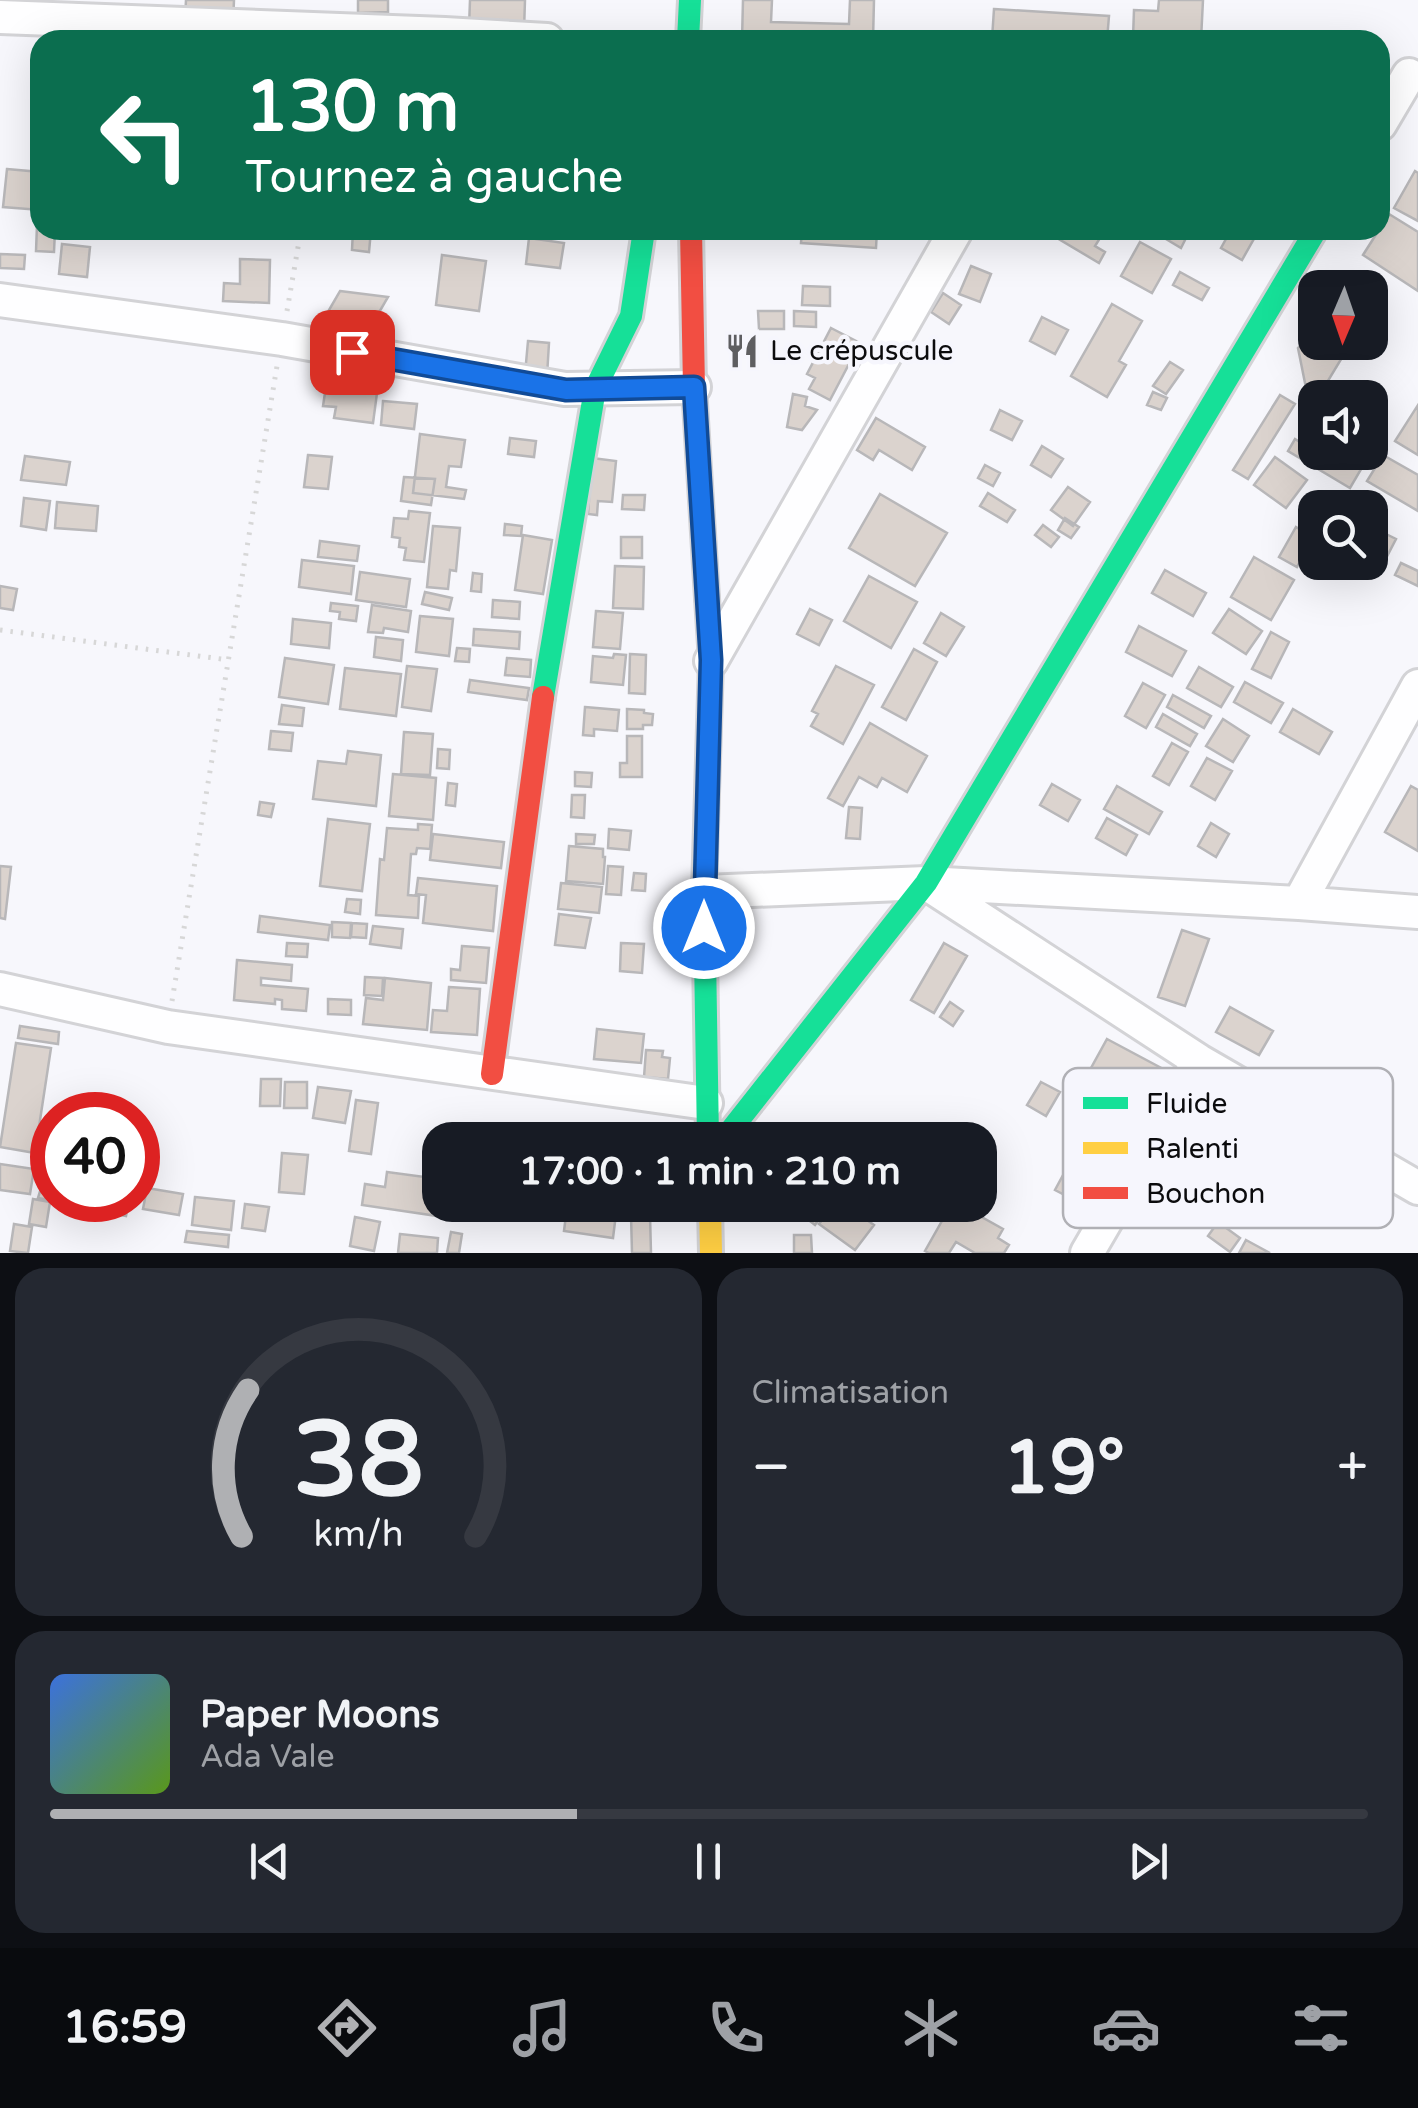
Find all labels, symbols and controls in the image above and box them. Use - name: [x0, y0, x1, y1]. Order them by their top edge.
- text: 130 m: [245, 66, 459, 150]
- icon: left: [80, 70, 210, 200]
- text: Tournez à gauche: [245, 151, 623, 205]
- north arrow: [1298, 270, 1388, 360]
- map controls: [1298, 270, 1388, 580]
- pin: [310, 310, 395, 395]
- icon: arrive: [325, 325, 380, 380]
- restaurant icon: Le crépuscule: [723, 332, 761, 370]
- place label: Le crépuscule: [770, 334, 953, 368]
- button: sound: [1298, 380, 1388, 470]
- button: search: [1298, 490, 1388, 580]
- position arrow: [652, 876, 756, 980]
- legend: [1063, 1068, 1393, 1228]
- text: Fluide: [1146, 1087, 1227, 1121]
- speed limit sign: 40: [30, 1092, 160, 1222]
- text: Ralenti: [1146, 1132, 1239, 1166]
- text: 17:00 · 1 min · 210 m: [518, 1149, 901, 1195]
- text: Bouchon: [1146, 1177, 1265, 1211]
- text: Climatisation: [752, 1374, 949, 1412]
- text: 38: [293, 1399, 424, 1524]
- text: 19°: [1003, 1423, 1125, 1513]
- text: −: [752, 1435, 791, 1501]
- text: +: [1337, 1435, 1368, 1501]
- text: km/h: [313, 1513, 403, 1556]
- text: Paper Moons: [200, 1692, 440, 1738]
- text: Ada Vale: [200, 1738, 335, 1776]
- icon: previous: [242, 1834, 297, 1889]
- icon: pause: [681, 1834, 736, 1889]
- icon: next: [1121, 1834, 1176, 1889]
- icon: directions: [312, 1993, 382, 2063]
- icon: music: [507, 1993, 577, 2063]
- icon: phone: [701, 1993, 771, 2063]
- icon: climate: [896, 1993, 966, 2063]
- icon: car: [1091, 1993, 1161, 2063]
- icon: filters: [1286, 1993, 1356, 2063]
- text: 16:59: [62, 2001, 187, 2055]

